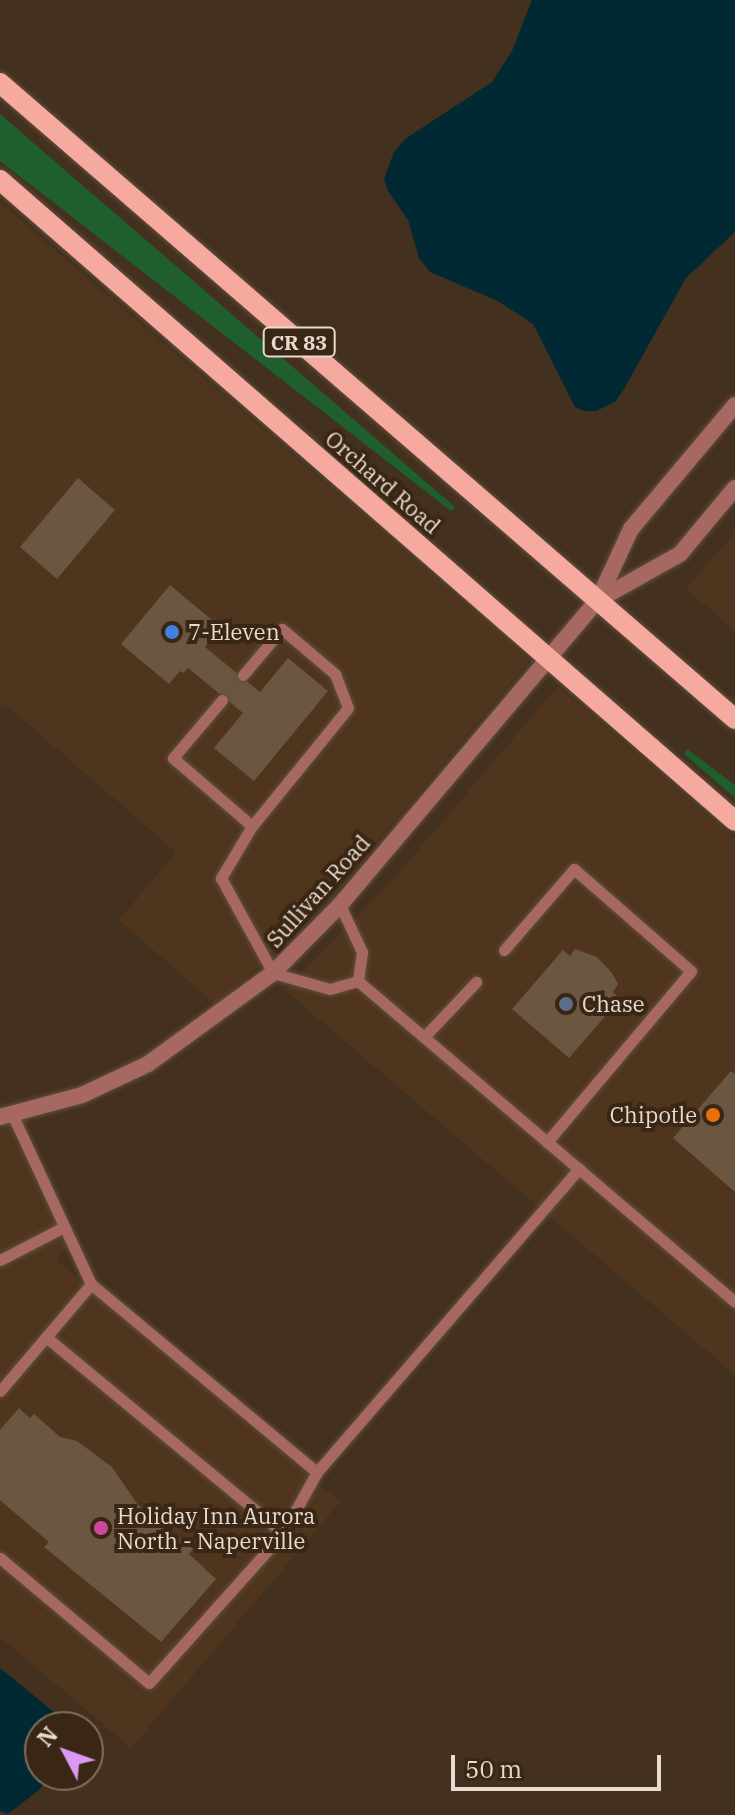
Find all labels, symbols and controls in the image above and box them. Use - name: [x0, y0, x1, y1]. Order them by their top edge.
- road number: CR 83: [261, 326, 337, 358]
- street label: Orchard Road: [320, 425, 446, 539]
- place label: 7-Eleven: [188, 619, 280, 645]
- marker: 7-Eleven: [163, 623, 181, 641]
- street label: Sullivan Road: [261, 829, 375, 953]
- place label: Chase: [582, 991, 645, 1017]
- marker: Chase: [557, 995, 575, 1013]
- place label: Chipotle: [610, 1102, 697, 1128]
- marker: Chipotle: [704, 1106, 722, 1124]
- place label: Holiday Inn Aurora North - Naperville: [117, 1502, 315, 1554]
- marker: Holiday Inn Aurora North - Naperville: [92, 1519, 110, 1537]
- north arrow: [24, 1711, 104, 1791]
- text: N: [30, 1720, 64, 1752]
- scale bar: [455, 1739, 665, 1789]
- text: 50 m: [465, 1753, 522, 1785]

